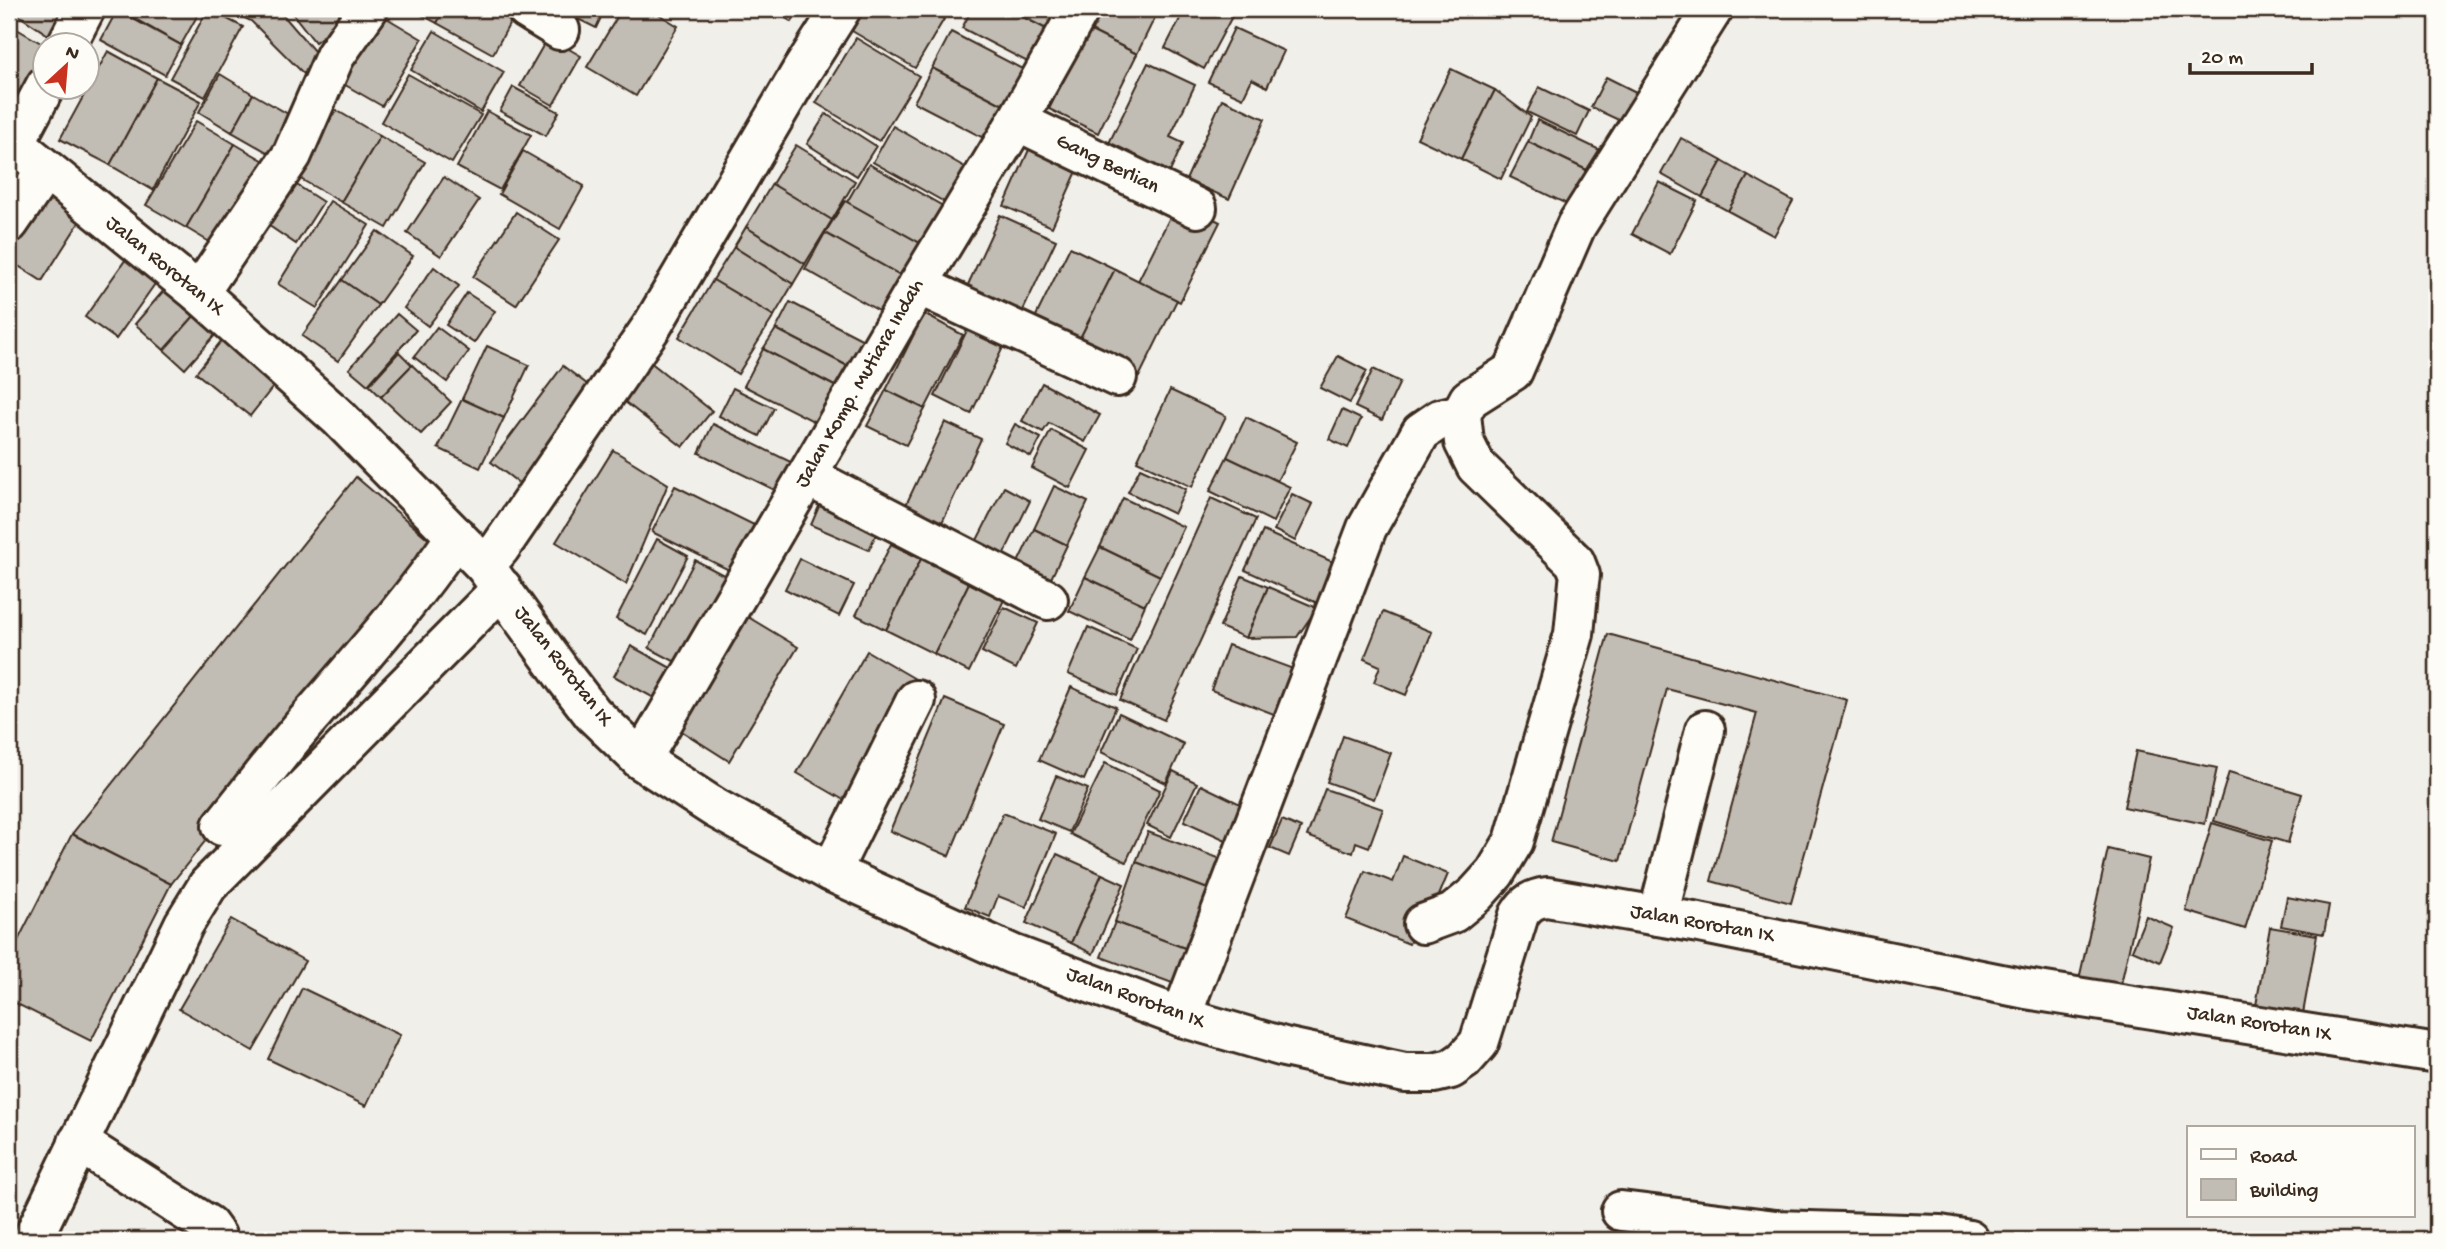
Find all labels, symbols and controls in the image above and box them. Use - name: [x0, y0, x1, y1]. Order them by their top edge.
- north arrow: [32, 32, 102, 102]
- scale bar: [2190, 32, 2313, 76]
- text: N: [61, 41, 83, 67]
- text: 20 m: [2201, 47, 2243, 72]
- street label: Gang Berlian: [1051, 129, 1163, 201]
- street label: Jalan Rorotan IX: [100, 211, 229, 323]
- street label: Jalan Komp. Mutiara Indah: [791, 275, 931, 493]
- street label: Jalan Rorotan IX: [507, 602, 617, 733]
- street label: Jalan Rorotan IX: [1628, 900, 1777, 950]
- street label: Jalan Rorotan IX: [1062, 962, 1209, 1036]
- street label: Jalan Rorotan IX: [2185, 1001, 2334, 1049]
- legend: [2187, 1126, 2414, 1218]
- text: Road: [2250, 1146, 2298, 1171]
- text: Building: [2249, 1180, 2319, 1205]

